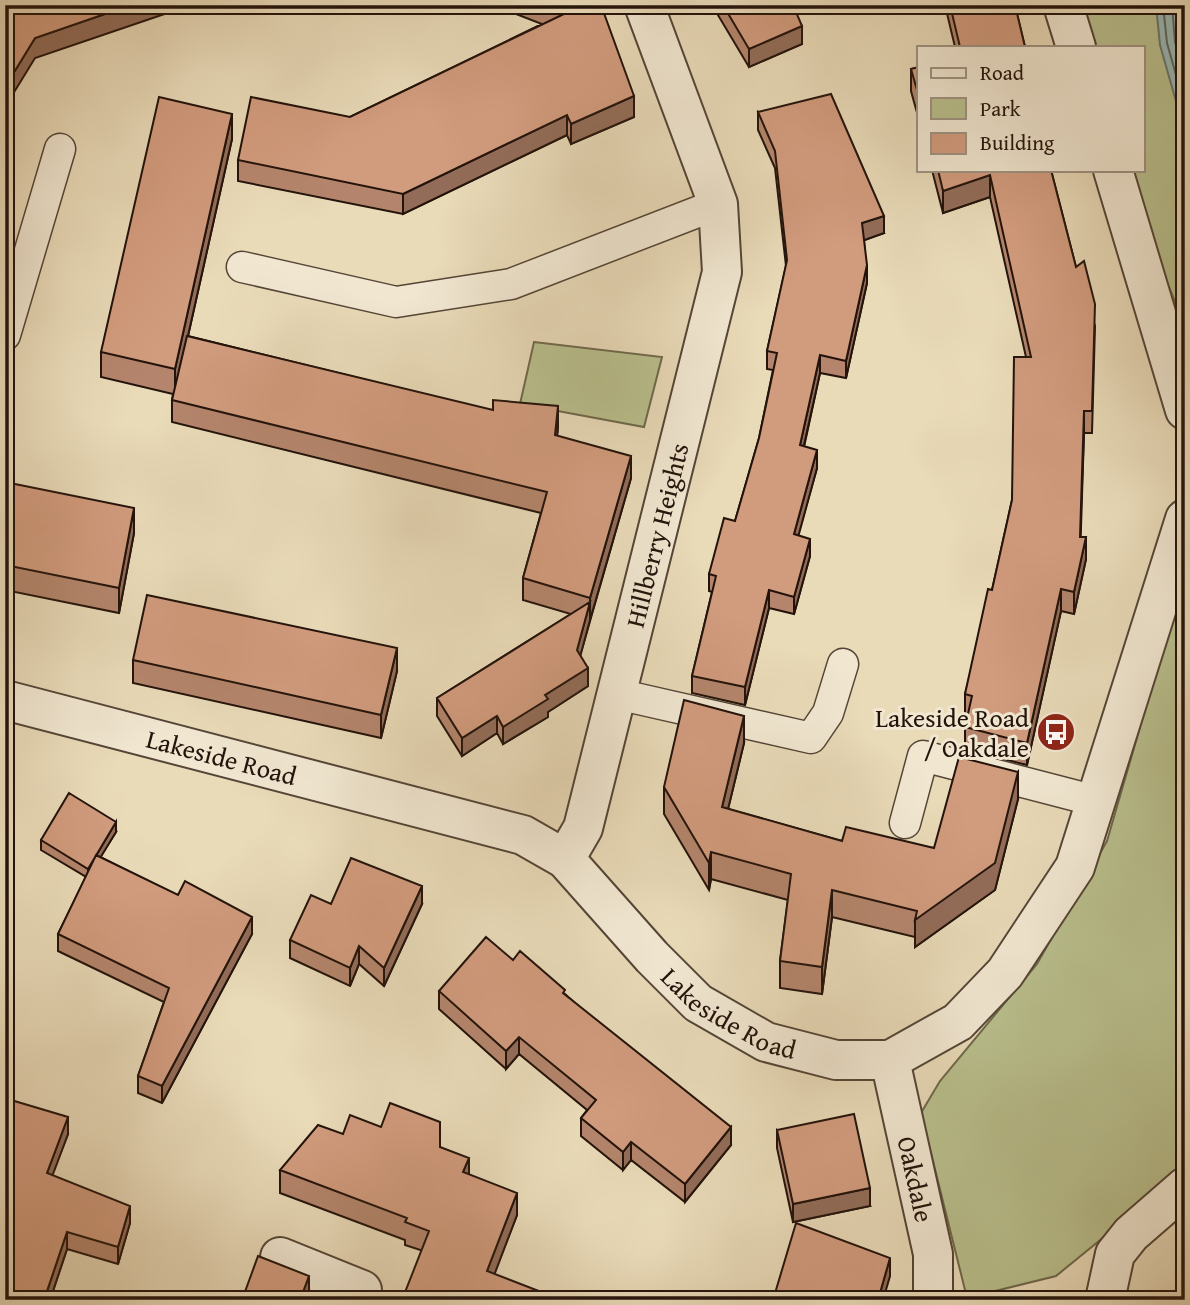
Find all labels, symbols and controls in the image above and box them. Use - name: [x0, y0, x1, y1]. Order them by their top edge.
- legend: [917, 46, 1144, 172]
- text: Road: [980, 57, 1025, 88]
- text: Park: [980, 93, 1021, 124]
- text: Building: [980, 127, 1055, 158]
- street label: Hillberry Heights: [614, 439, 698, 631]
- place label: Lakeside Road / Oakdale: [875, 698, 1029, 767]
- bus stop icon: Lakeside Road / Oakdale: [1035, 711, 1077, 753]
- street label: Lakeside Road: [142, 718, 301, 795]
- street label: Lakeside Road: [653, 958, 801, 1069]
- street label: Oakdale: [888, 1132, 945, 1226]

